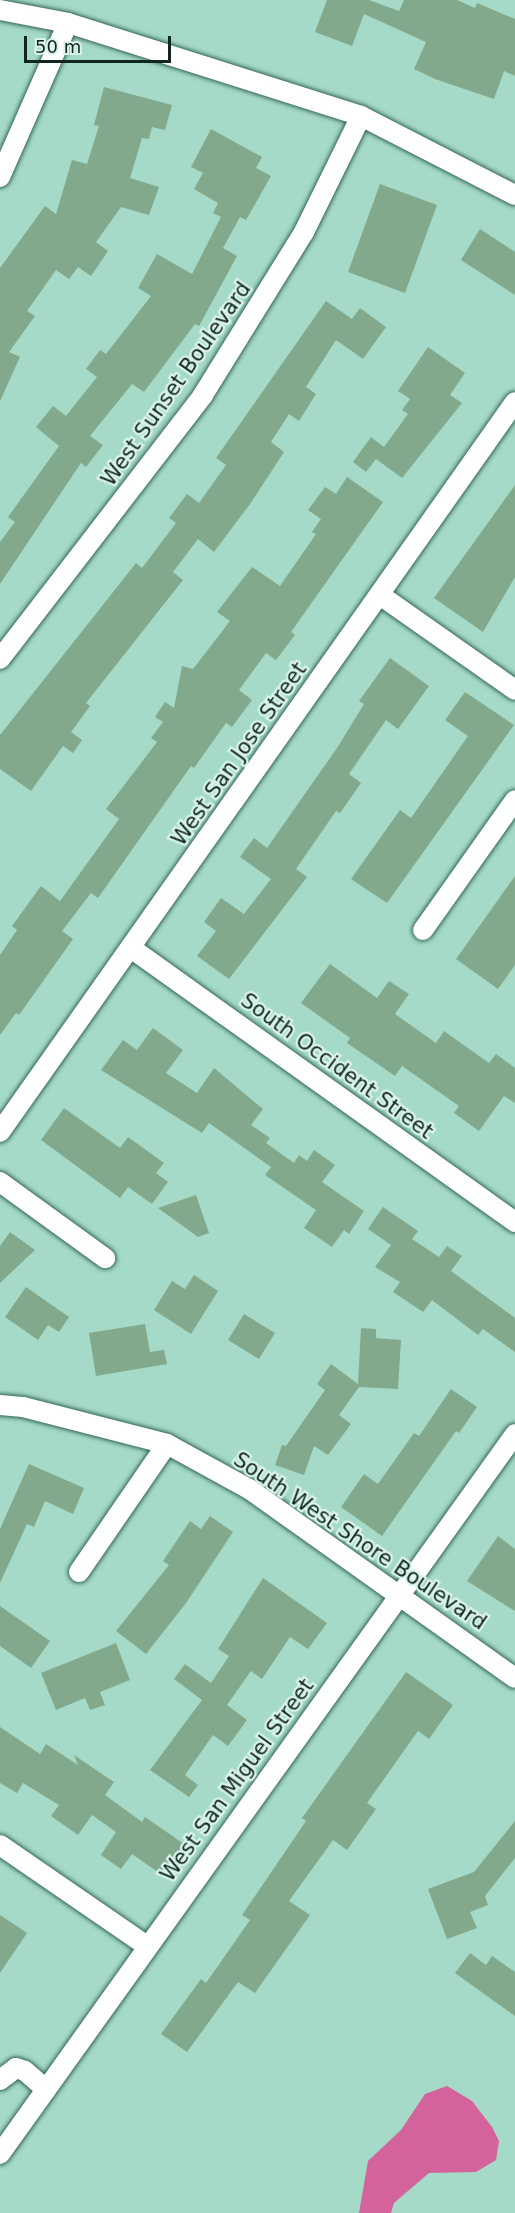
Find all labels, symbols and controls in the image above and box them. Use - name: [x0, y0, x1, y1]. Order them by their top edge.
- scale bar: [27, 24, 174, 62]
- text: 50 m: [35, 36, 81, 57]
- street label: West Sunset Boulevard: [96, 277, 256, 491]
- street label: West San Jose Street: [166, 658, 312, 850]
- street label: South Occident Street: [236, 988, 438, 1144]
- street label: South West Shore Boulevard: [229, 1447, 491, 1635]
- street label: West San Miguel Street: [155, 1674, 319, 1886]

